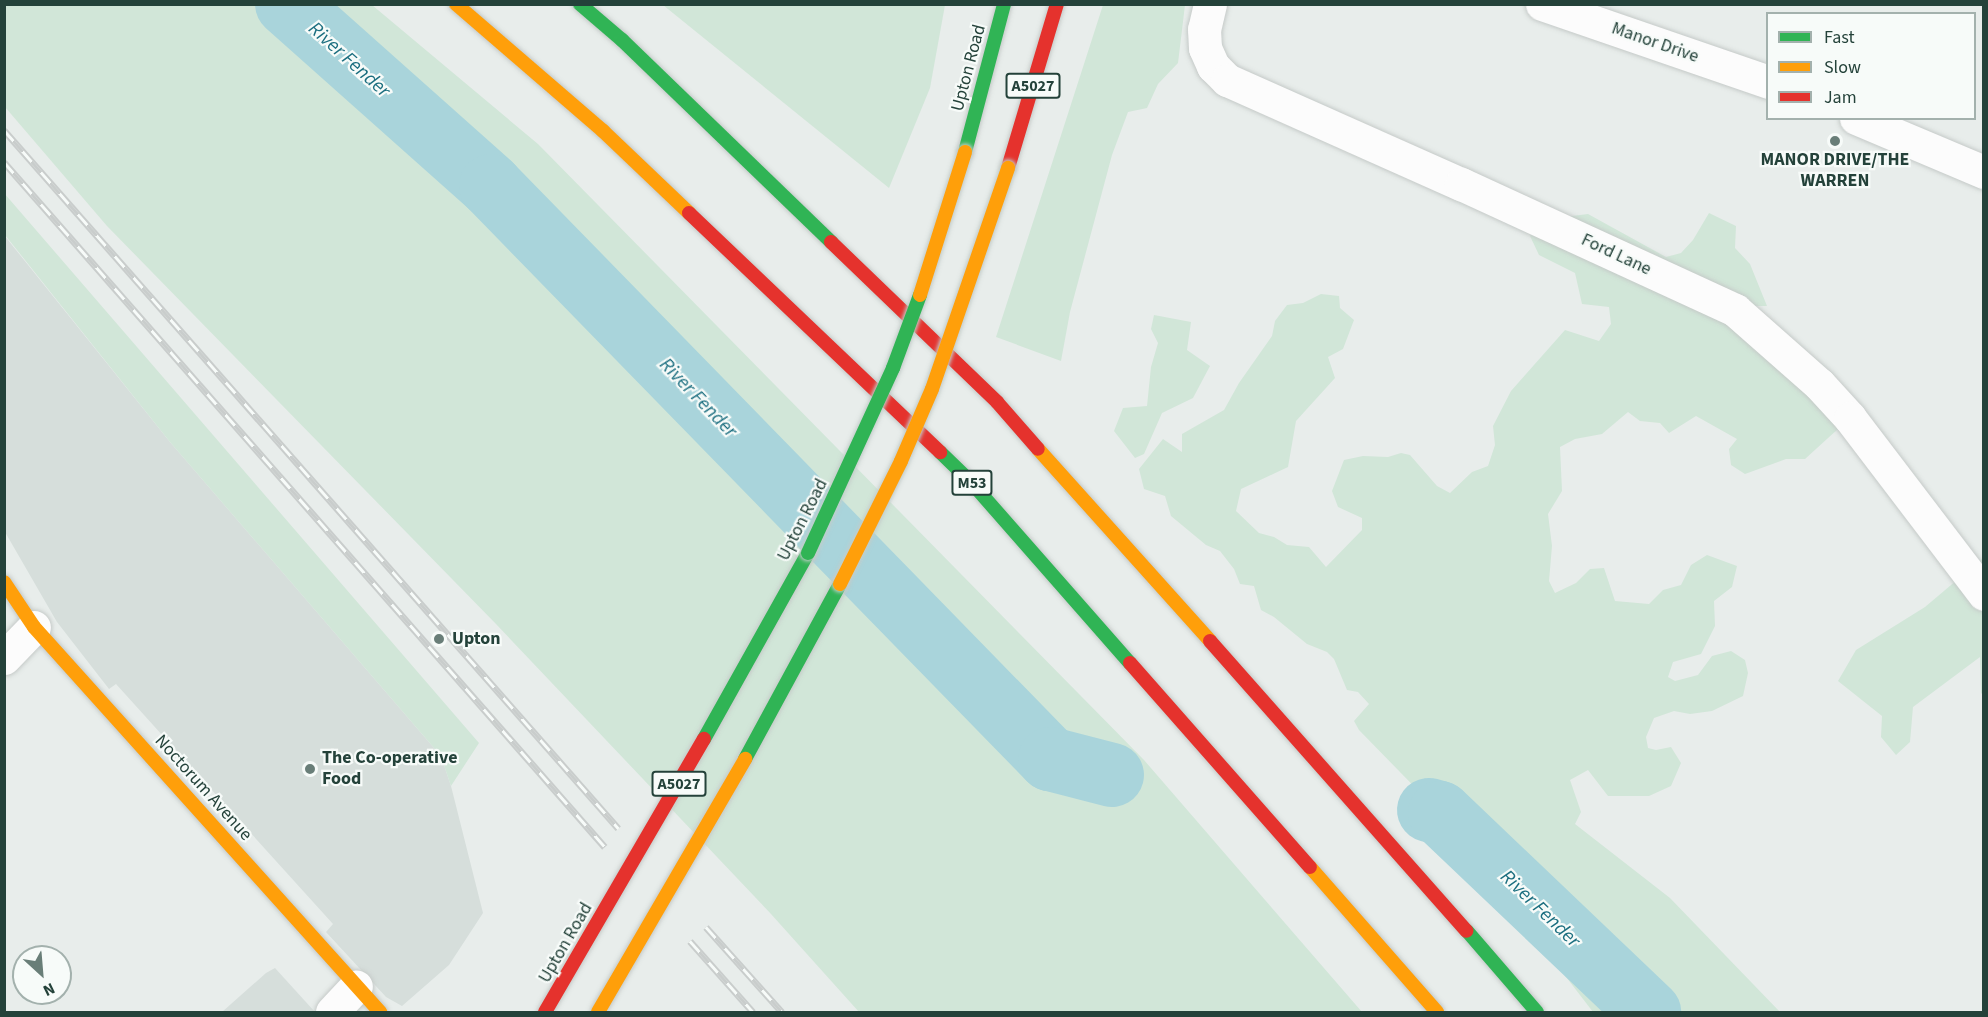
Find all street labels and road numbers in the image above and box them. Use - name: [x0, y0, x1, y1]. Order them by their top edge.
- street label: Manor Drive: [1609, 18, 1701, 68]
- street label: Upton Road: [947, 22, 991, 114]
- road number: A5027: [1004, 73, 1062, 99]
- street label: Ford Lane: [1578, 229, 1654, 281]
- road number: M53: [951, 470, 993, 496]
- street label: Upton Road: [773, 475, 833, 565]
- street label: Noctorum Avenue: [150, 731, 256, 845]
- road number: A5027: [650, 771, 708, 797]
- street label: Upton Road: [534, 899, 598, 987]

